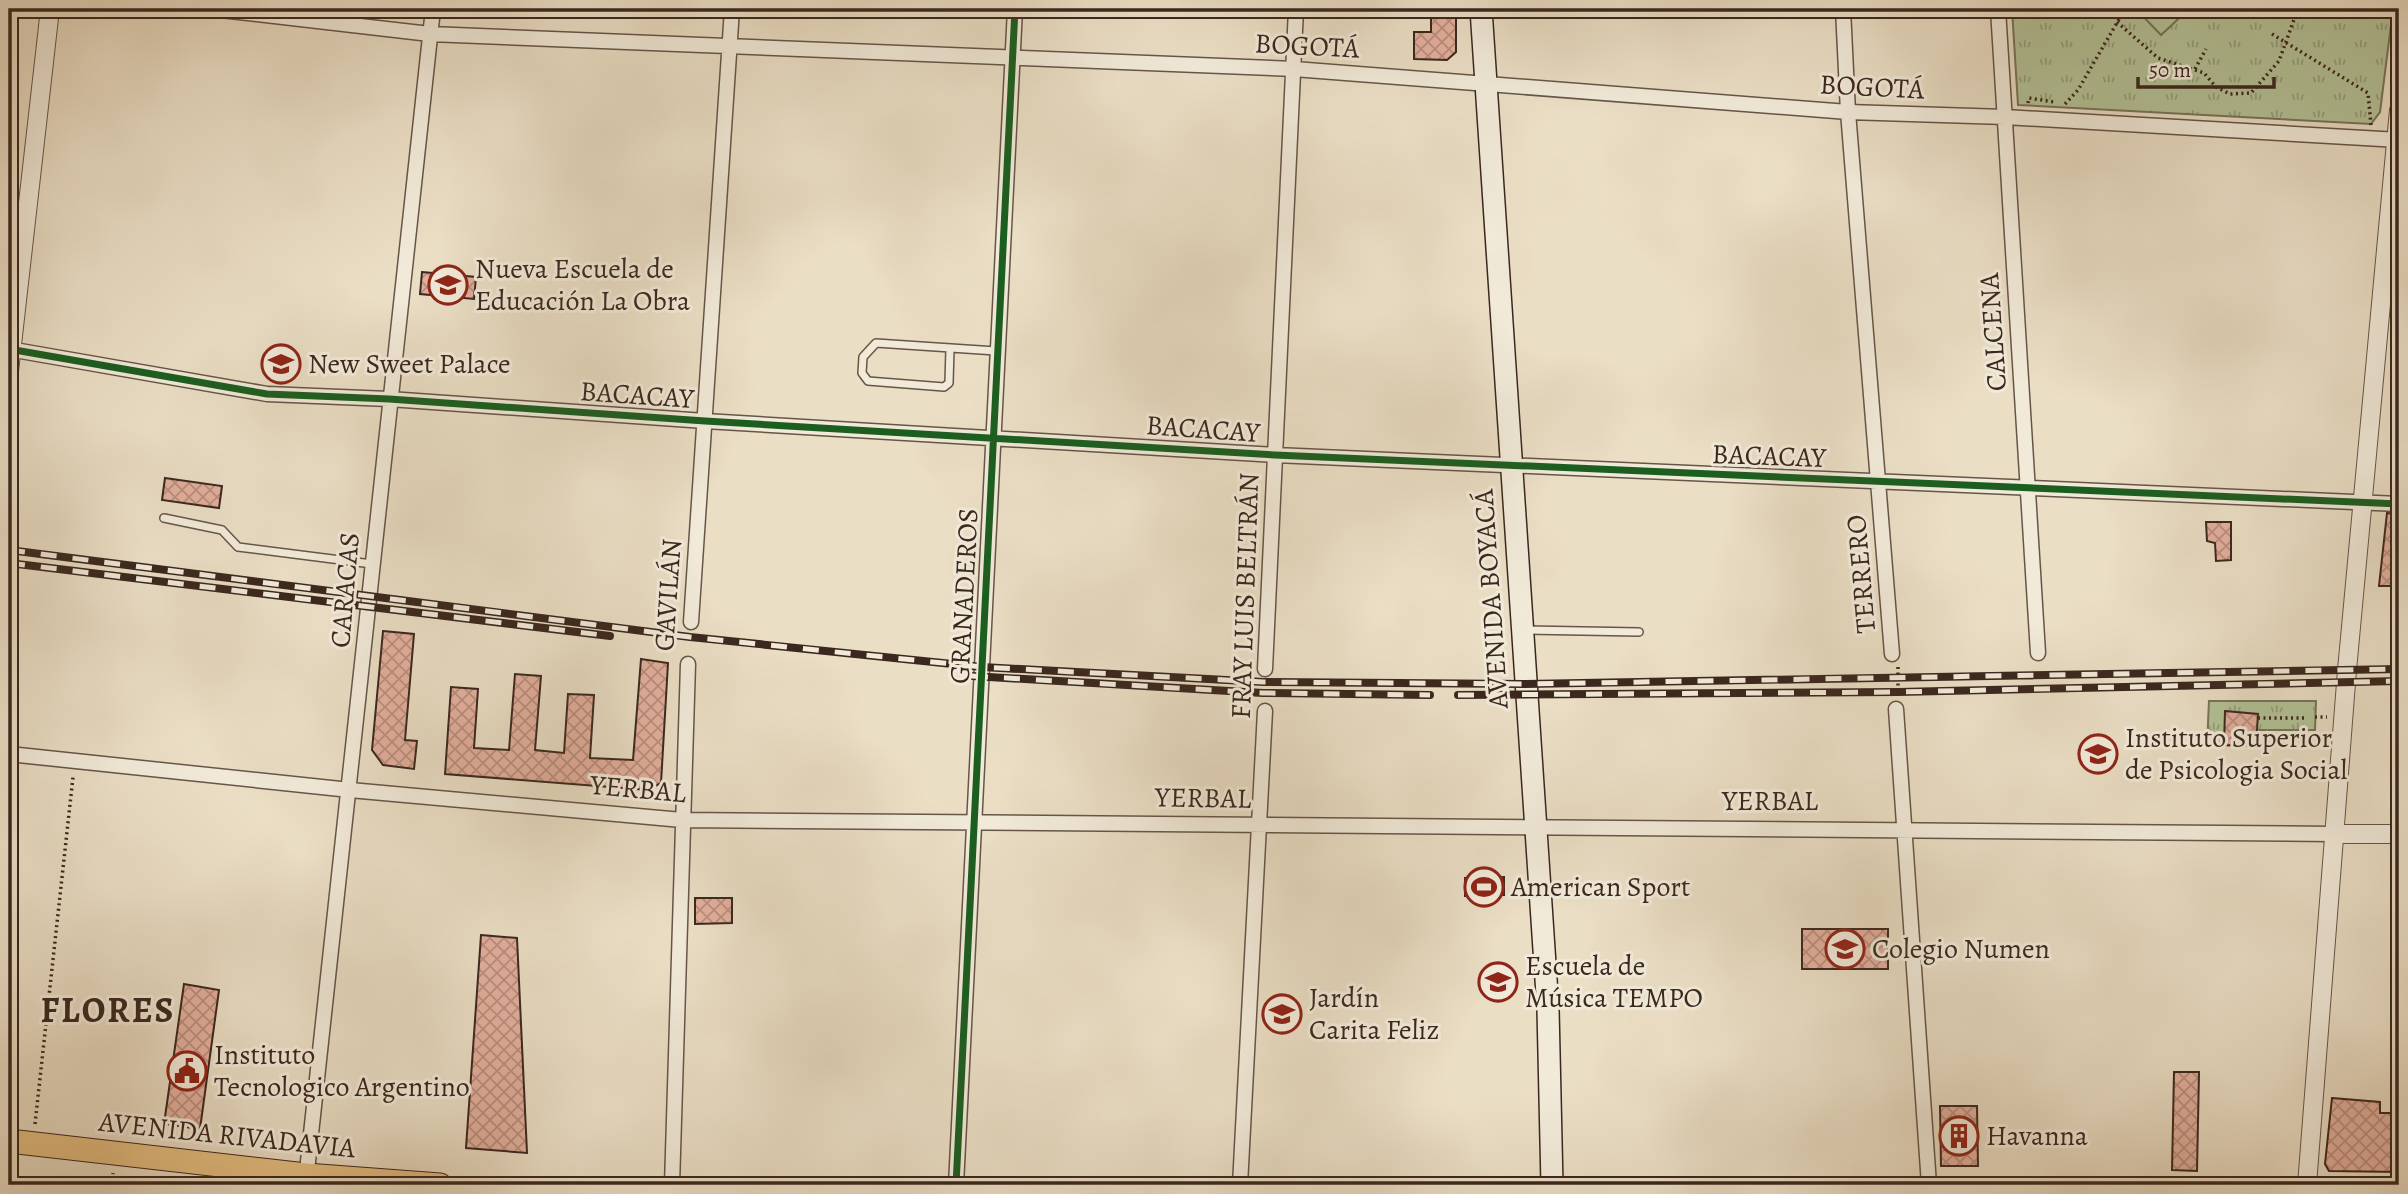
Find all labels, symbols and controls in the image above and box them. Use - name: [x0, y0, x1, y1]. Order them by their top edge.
- street label: BOGOTÁ: [1254, 24, 1361, 68]
- scale bar: [2138, 46, 2275, 90]
- text: 50 m: [2149, 56, 2191, 84]
- street label: BOGOTÁ: [1819, 65, 1926, 109]
- place label: Nueva Escuela de Educación La Obra: [475, 250, 690, 320]
- school or university icon: Nueva Escuela de Educación La Obra: [427, 264, 469, 306]
- street label: CALCENA: [1970, 271, 2016, 392]
- school or university icon: New Sweet Palace: [260, 343, 302, 385]
- place label: New Sweet Palace: [308, 345, 511, 383]
- street label: BACACAY: [579, 372, 696, 418]
- street label: BACACAY: [1145, 406, 1262, 452]
- street label: BACACAY: [1711, 435, 1828, 477]
- street label: FRAY LUIS BELTRÁN: [1222, 472, 1268, 720]
- street label: AVENIDA BOYACÁ: [1464, 487, 1518, 711]
- street label: GRANADEROS: [940, 507, 988, 685]
- street label: TERRERO: [1837, 513, 1885, 635]
- street label: CARACAS: [321, 531, 369, 649]
- street label: GAVILÁN: [645, 538, 691, 652]
- place label: Instituto Superior de Psicologia Social: [2125, 719, 2347, 789]
- school or university icon: Instituto Superior de Psicologia Social: [2077, 733, 2119, 775]
- street label: YERBAL: [588, 766, 688, 812]
- street label: YERBAL: [1154, 778, 1252, 818]
- street label: YERBAL: [1721, 782, 1819, 820]
- sports icon: American Sport: [1463, 866, 1505, 908]
- place label: American Sport: [1510, 868, 1690, 906]
- school or university icon: Colegio Numen: [1824, 928, 1866, 970]
- place label: Colegio Numen: [1872, 930, 2050, 968]
- place label: Escuela de Música TEMPO: [1525, 947, 1703, 1017]
- school or university icon: Escuela de Música TEMPO: [1477, 961, 1519, 1003]
- place label: Jardín Carita Feliz: [1309, 979, 1439, 1049]
- district label: FLORES: [41, 986, 175, 1034]
- school or university icon: Jardín Carita Feliz: [1261, 993, 1303, 1035]
- place label: Instituto Tecnologico Argentino: [214, 1036, 470, 1106]
- public building icon: Instituto Tecnologico Argentino: [166, 1050, 208, 1092]
- street label: AVENIDA RIVADAVIA: [96, 1103, 358, 1167]
- building icon: Havanna: [1938, 1115, 1980, 1157]
- place label: Havanna: [1986, 1117, 2088, 1155]

